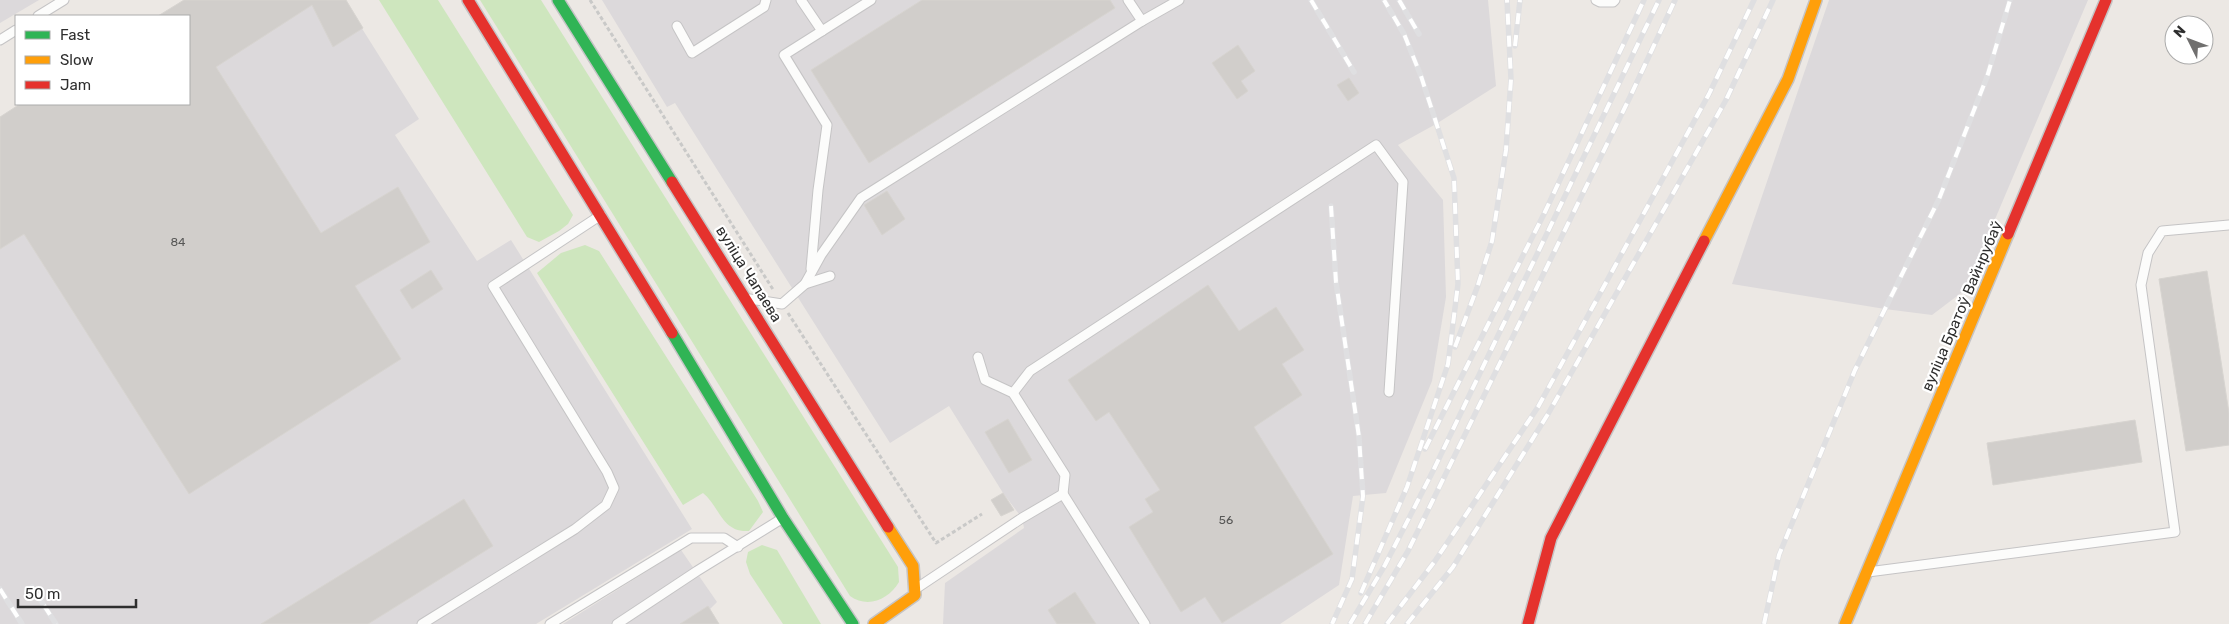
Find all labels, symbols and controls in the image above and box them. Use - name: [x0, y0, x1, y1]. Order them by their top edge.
- legend: [15, 15, 190, 105]
- north arrow: [2164, 15, 2214, 65]
- text: N: [2170, 22, 2189, 41]
- text: Fast: [60, 26, 90, 44]
- text: Slow: [60, 51, 93, 69]
- text: Jam: [60, 76, 91, 94]
- street label: вуліца Братоў Вайнрубаў: [1918, 218, 2006, 394]
- street label: вуліца Чапаева: [712, 223, 786, 325]
- house number: 84: [170, 235, 186, 249]
- house number: 56: [1219, 513, 1233, 527]
- scale bar: [18, 576, 135, 608]
- text: 50 m: [25, 585, 60, 603]

